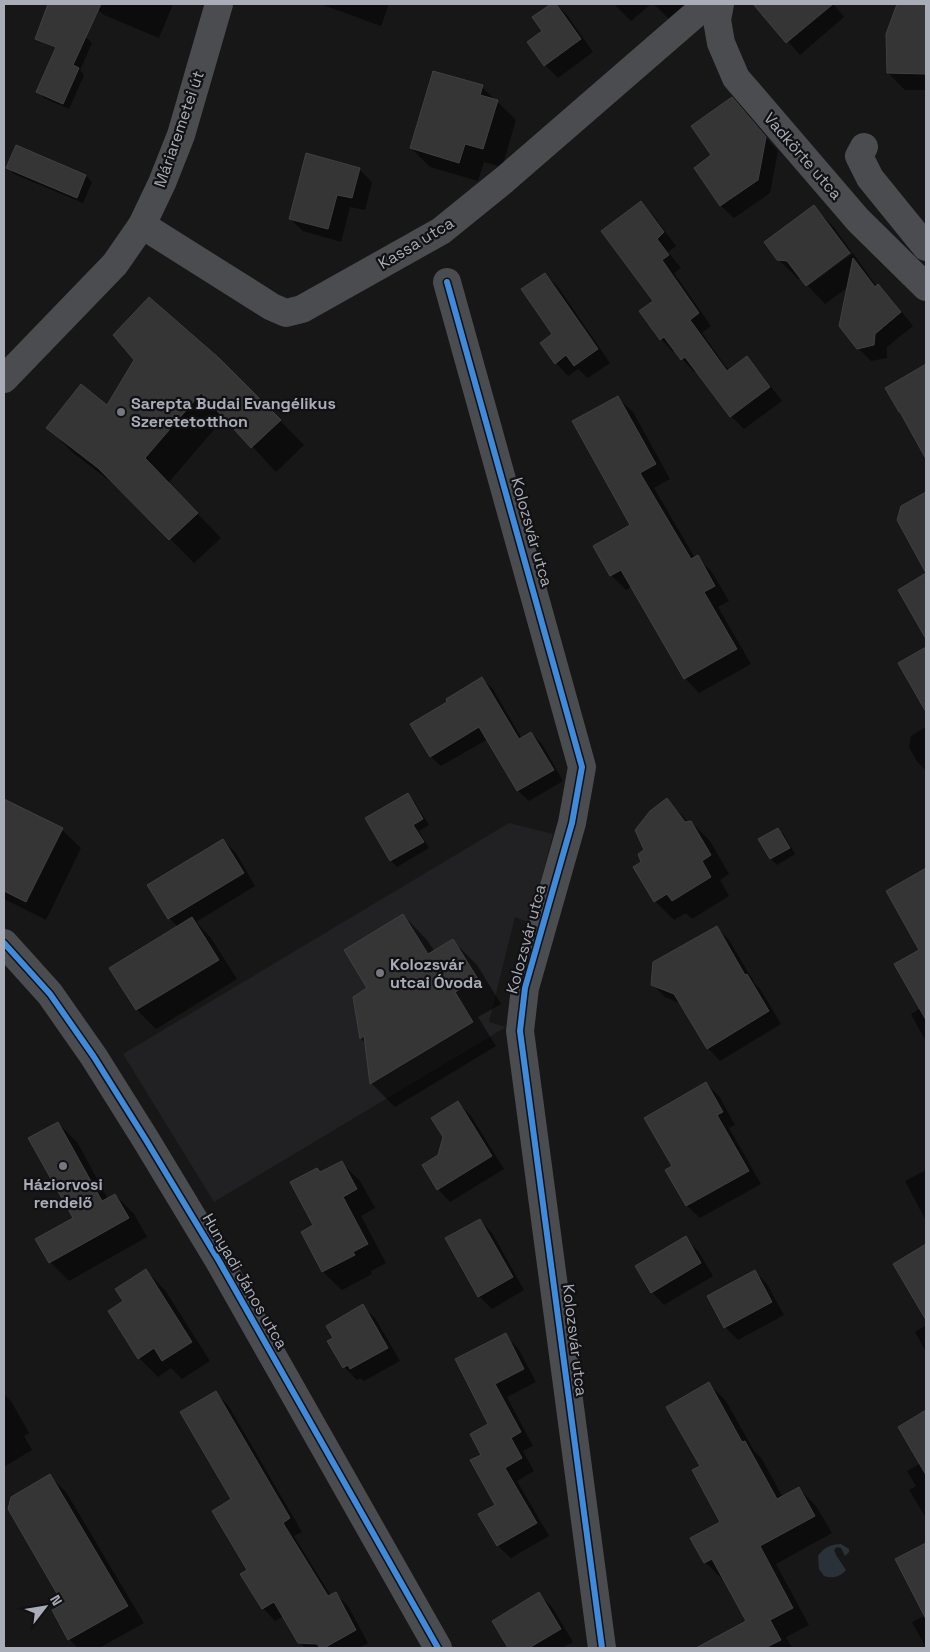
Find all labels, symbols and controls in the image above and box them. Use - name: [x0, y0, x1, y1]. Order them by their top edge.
- street label: Máriaremetei út: [149, 68, 209, 190]
- street label: Vadkörte utca: [759, 108, 847, 204]
- street label: Kassa utca: [374, 212, 458, 274]
- place label: Sarepta Budai Evangélikus Szeretetotthon: [131, 393, 336, 432]
- marker: Sarepta Budai Evangélikus Szeretetotthon: [115, 406, 127, 418]
- street label: Kolozsvár utca: [506, 475, 558, 589]
- street label: Kolozsvár utca: [501, 882, 551, 996]
- place label: Kolozsvár utcai Óvoda: [390, 954, 482, 993]
- marker: Kolozsvár utcai Óvoda: [374, 967, 386, 979]
- marker: Háziorvosi rendelő: [57, 1160, 69, 1172]
- place label: Háziorvosi rendelő: [23, 1174, 103, 1213]
- street label: Hunyadi János utca: [198, 1209, 292, 1353]
- street label: Kolozsvár utca: [558, 1283, 592, 1397]
- north arrow: [20, 1582, 70, 1632]
- text: N: [46, 1592, 66, 1609]

